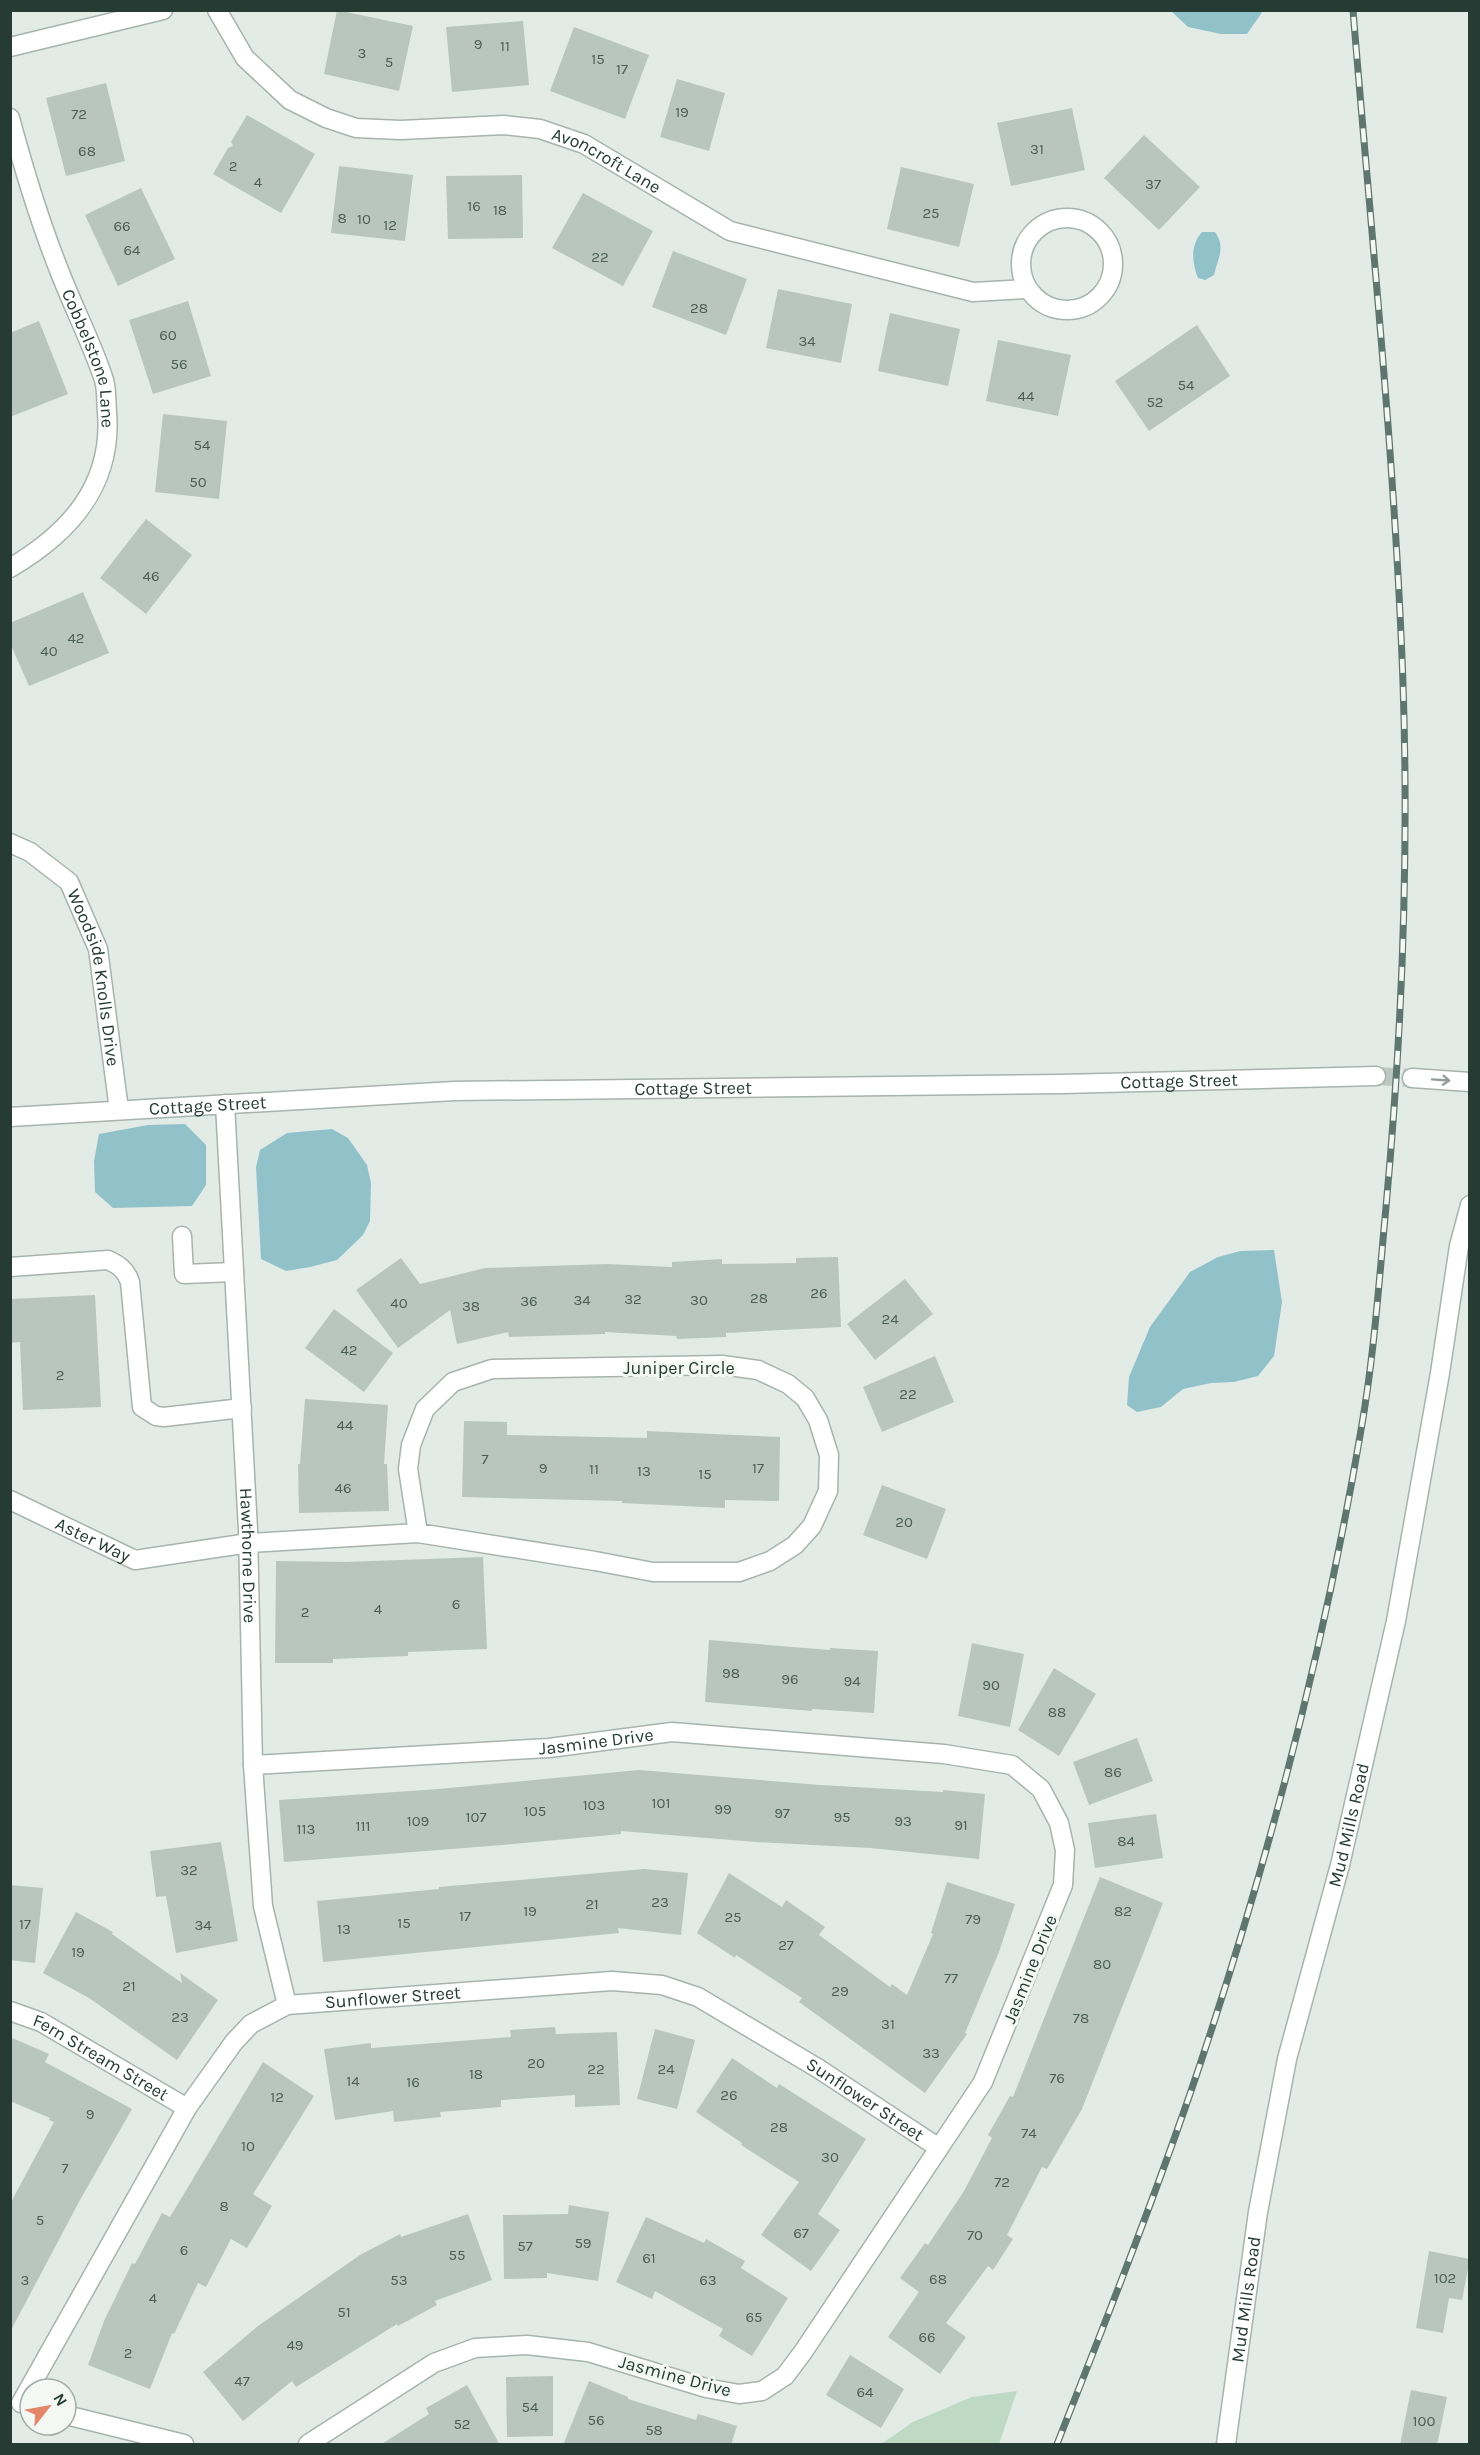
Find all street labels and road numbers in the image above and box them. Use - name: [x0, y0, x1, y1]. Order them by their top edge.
- street label: Avoncroft Lane: [549, 123, 665, 198]
- street label: Cobbelstone Lane: [57, 286, 119, 428]
- street label: Woodside Knolls Drive: [62, 886, 124, 1068]
- street label: Cottage Street: [1120, 1069, 1238, 1094]
- street label: Cottage Street: [634, 1077, 752, 1100]
- street label: Cottage Street: [148, 1091, 267, 1120]
- street label: Juniper Circle: [623, 1357, 735, 1379]
- street label: Hawthorne Drive: [235, 1487, 261, 1623]
- street label: Aster Way: [52, 1512, 135, 1567]
- street label: Jasmine Drive: [538, 1724, 655, 1760]
- street label: Mud Mills Road: [1323, 1761, 1374, 1890]
- street label: Jasmine Drive: [998, 1911, 1062, 2027]
- street label: Sunflower Street: [324, 1981, 462, 2013]
- street label: Fern Stream Street: [30, 2009, 173, 2106]
- street label: Sunflower Street: [802, 2053, 928, 2146]
- street label: Mud Mills Road: [1226, 2235, 1266, 2364]
- street label: Jasmine Drive: [616, 2350, 734, 2402]

